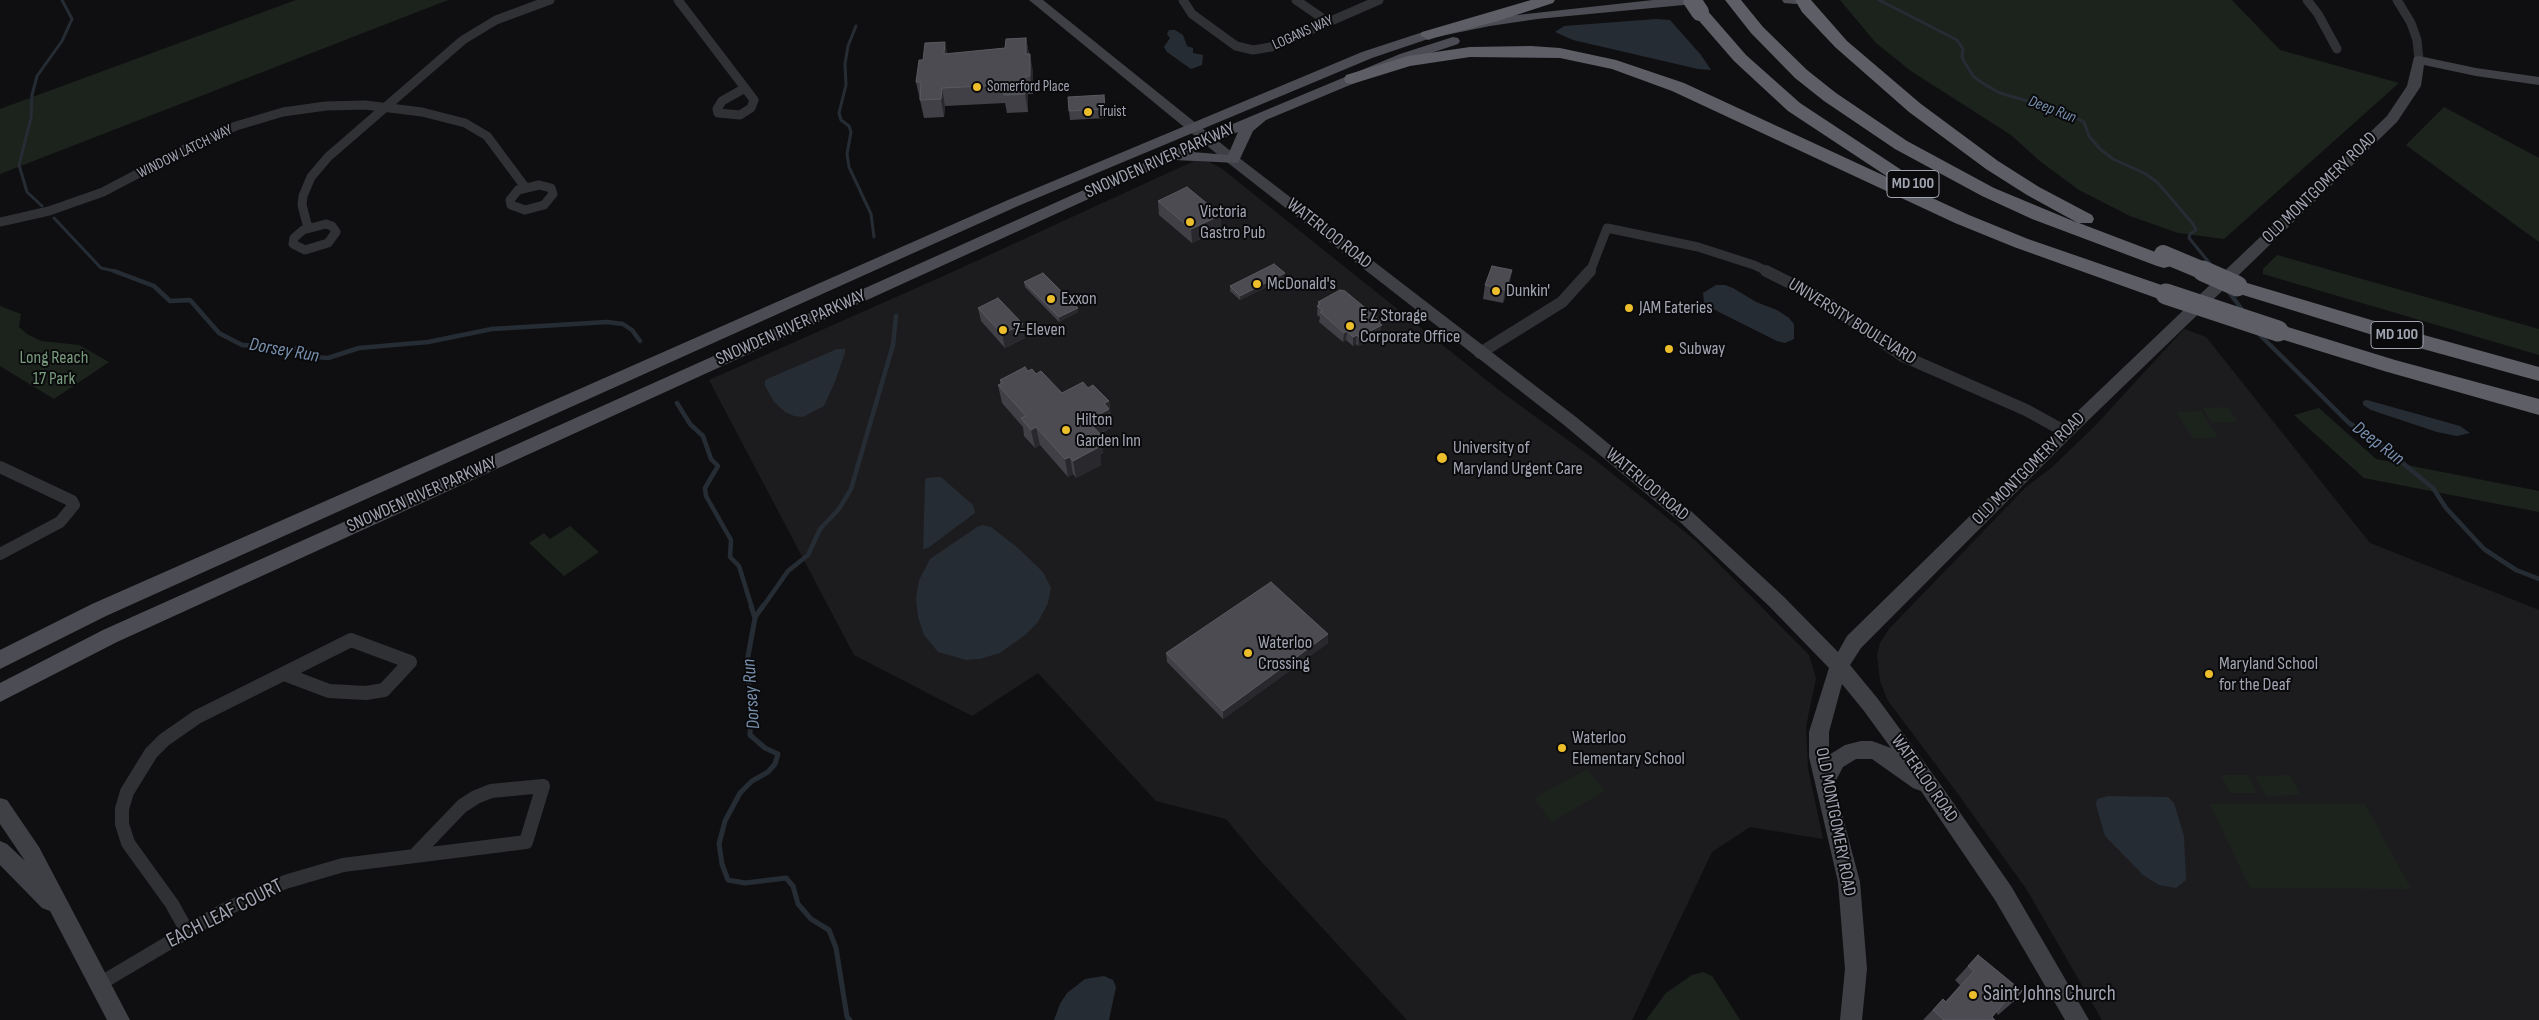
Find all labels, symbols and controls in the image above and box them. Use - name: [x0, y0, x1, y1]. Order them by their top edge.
- street label: LOGANS WAY: [1270, 12, 1336, 54]
- place label: Somerford Place: [987, 78, 1070, 96]
- marker: Somerford Place: [971, 81, 983, 93]
- water label: Deep Run: [2025, 92, 2079, 128]
- place label: Truist: [1098, 103, 1126, 121]
- marker: Truist: [1082, 106, 1094, 118]
- street label: SNOWDEN RIVER PARKWAY: [1082, 118, 1238, 204]
- street label: WINDOW LATCH WAY: [135, 121, 235, 183]
- street label: OLD MONTGOMERY ROAD: [2258, 128, 2382, 248]
- road number: MD 100: [1887, 170, 1939, 198]
- street label: WATERLOO ROAD: [1282, 194, 1376, 274]
- place label: Victoria Gastro Pub: [1200, 201, 1266, 243]
- marker: Victoria Gastro Pub: [1184, 216, 1196, 228]
- place label: McDonald's: [1267, 273, 1336, 295]
- street label: UNIVERSITY BOULEVARD: [1784, 274, 1920, 370]
- marker: McDonald's: [1251, 278, 1263, 290]
- place label: Dunkin': [1506, 280, 1550, 302]
- street label: SNOWDEN RIVER PARKWAY: [713, 285, 869, 371]
- marker: Dunkin': [1490, 285, 1502, 297]
- place label: Exxon: [1061, 288, 1097, 310]
- marker: Exxon: [1045, 293, 1057, 305]
- place label: JAM Eateries: [1639, 297, 1713, 319]
- marker: JAM Eateries: [1623, 302, 1635, 314]
- place label: E Z Storage Corporate Office: [1360, 305, 1460, 348]
- place label: 7-Eleven: [1013, 319, 1066, 341]
- marker: E Z Storage Corporate Office: [1344, 320, 1356, 332]
- road number: MD 100: [2371, 322, 2423, 348]
- marker: 7-Eleven: [997, 324, 1009, 336]
- water label: Dorsey Run: [247, 334, 321, 368]
- place label: Subway: [1679, 338, 1725, 360]
- marker: Subway: [1663, 343, 1675, 355]
- park label: Long Reach 17 Park: [20, 347, 88, 389]
- street label: OLD MONTGOMERY ROAD: [1968, 408, 2090, 530]
- place label: Hilton Garden Inn: [1076, 409, 1141, 452]
- water label: Deep Run: [2348, 417, 2408, 471]
- marker: Hilton Garden Inn: [1060, 424, 1072, 436]
- place label: University of Maryland Urgent Care: [1453, 437, 1583, 479]
- street label: WATERLOO ROAD: [1601, 444, 1693, 526]
- marker: University of Maryland Urgent Care: [1435, 451, 1449, 465]
- street label: SNOWDEN RIVER PARKWAY: [344, 452, 500, 538]
- place label: Waterloo Crossing: [1258, 632, 1312, 674]
- marker: Waterloo Crossing: [1242, 647, 1254, 659]
- place label: Maryland School for the Deaf: [2219, 653, 2318, 696]
- water label: Dorsey Run: [738, 658, 766, 730]
- marker: Maryland School for the Deaf: [2203, 668, 2215, 680]
- place label: Waterloo Elementary School: [1572, 727, 1685, 770]
- street label: WATERLOO ROAD: [1886, 731, 1962, 827]
- marker: Waterloo Elementary School: [1556, 742, 1568, 754]
- street label: OLD MONTGOMERY ROAD: [1810, 746, 1860, 898]
- street label: EACH LEAF COURT: [163, 874, 287, 954]
- place label: Saint Johns Church: [1983, 982, 2116, 1008]
- marker: Saint Johns Church: [1967, 989, 1979, 1001]

